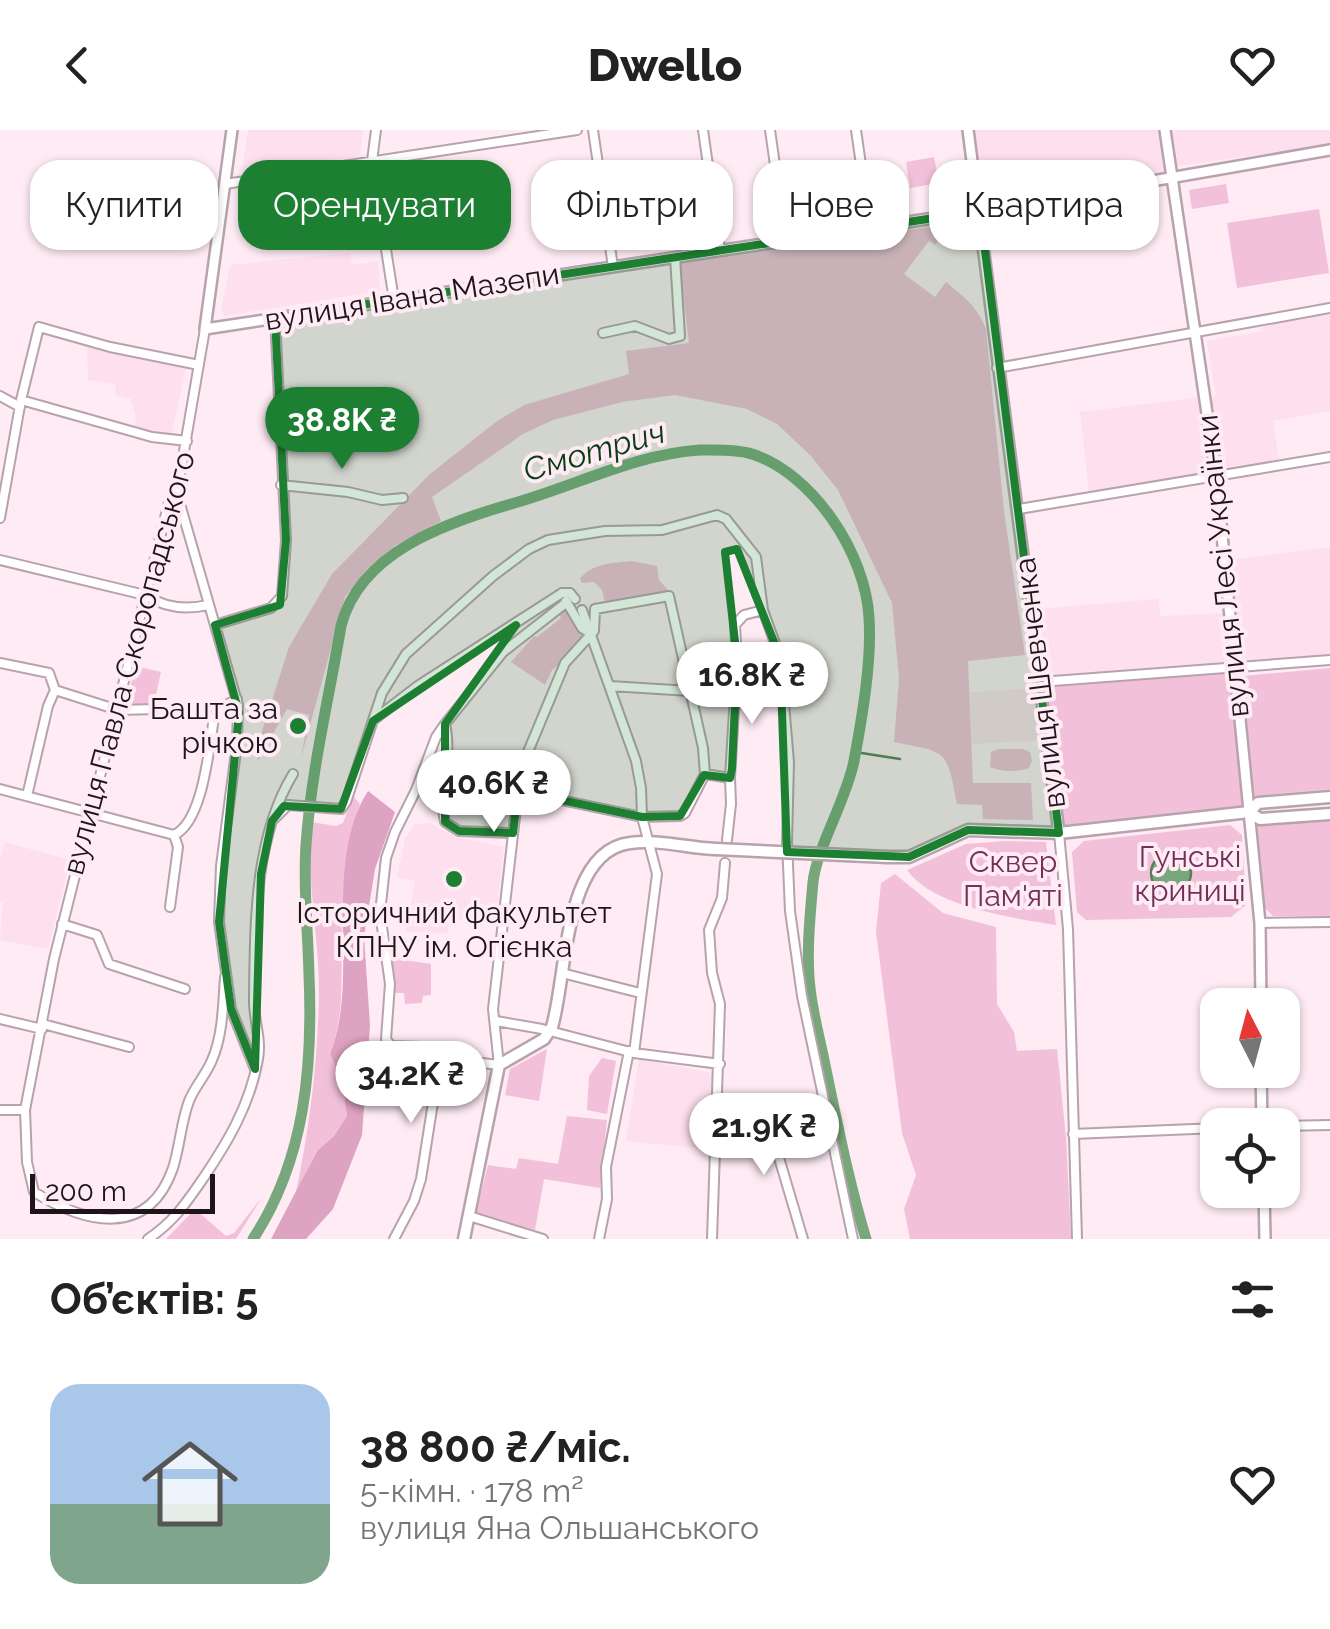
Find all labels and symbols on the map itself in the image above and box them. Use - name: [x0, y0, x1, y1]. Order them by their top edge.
- street label: вулиця Івана Мазепи: [262, 256, 562, 337]
- pin: 38.8K ₴: [250, 387, 434, 472]
- water label: Смотрич: [519, 413, 669, 488]
- street label: вулиця Лесі Українки: [1189, 413, 1256, 719]
- street label: вулиця Павла Скоропадського: [55, 447, 202, 878]
- street label: вулиця Шевченка: [1007, 556, 1072, 810]
- pin: 16.8K ₴: [660, 642, 844, 727]
- place label: Башта за річкою: [150, 691, 278, 760]
- marker: Башта за річкою: [287, 715, 309, 737]
- pin: 40.6K ₴: [402, 750, 586, 835]
- park label: Гунські криниці: [1134, 839, 1246, 908]
- park label: Сквер Пам'яті: [963, 844, 1063, 913]
- marker: Історичний факультет КПНУ ім. Огієнка: [443, 868, 465, 890]
- place label: Історичний факультет КПНУ ім. Огієнка: [296, 895, 612, 964]
- north arrow: [1200, 988, 1300, 1088]
- pin: 34.2K ₴: [319, 1041, 503, 1126]
- pin: 21.9K ₴: [672, 1093, 856, 1178]
- scale bar: [30, 1169, 215, 1214]

